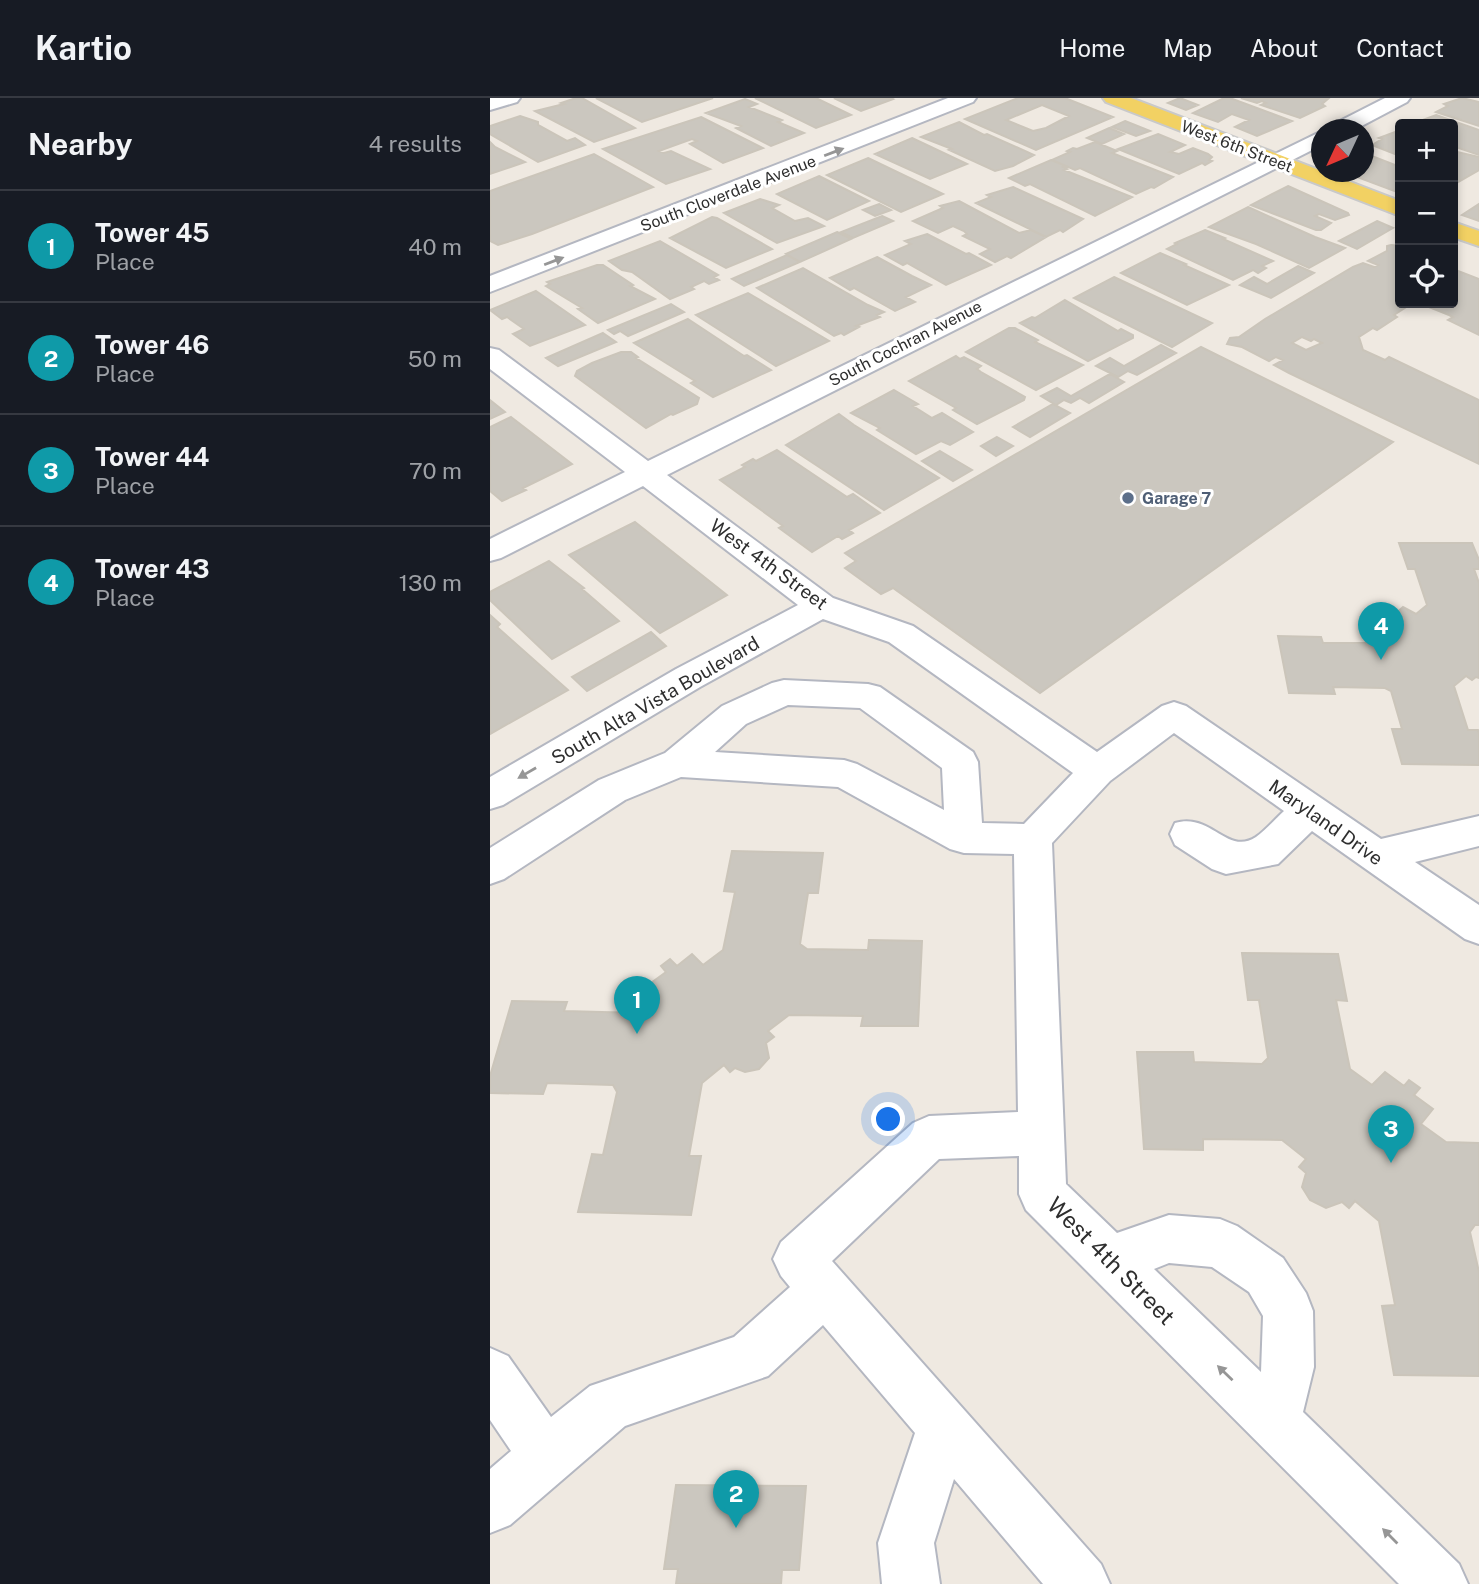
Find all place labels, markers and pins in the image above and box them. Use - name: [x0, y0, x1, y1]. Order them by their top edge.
- place label: Garage 7: [1142, 489, 1211, 508]
- marker: Garage 7: [1120, 490, 1136, 506]
- pin: 4: [1358, 602, 1404, 660]
- pin: 1: [614, 976, 660, 1034]
- pin: 3: [1368, 1105, 1414, 1163]
- pin: 2: [713, 1470, 759, 1528]

